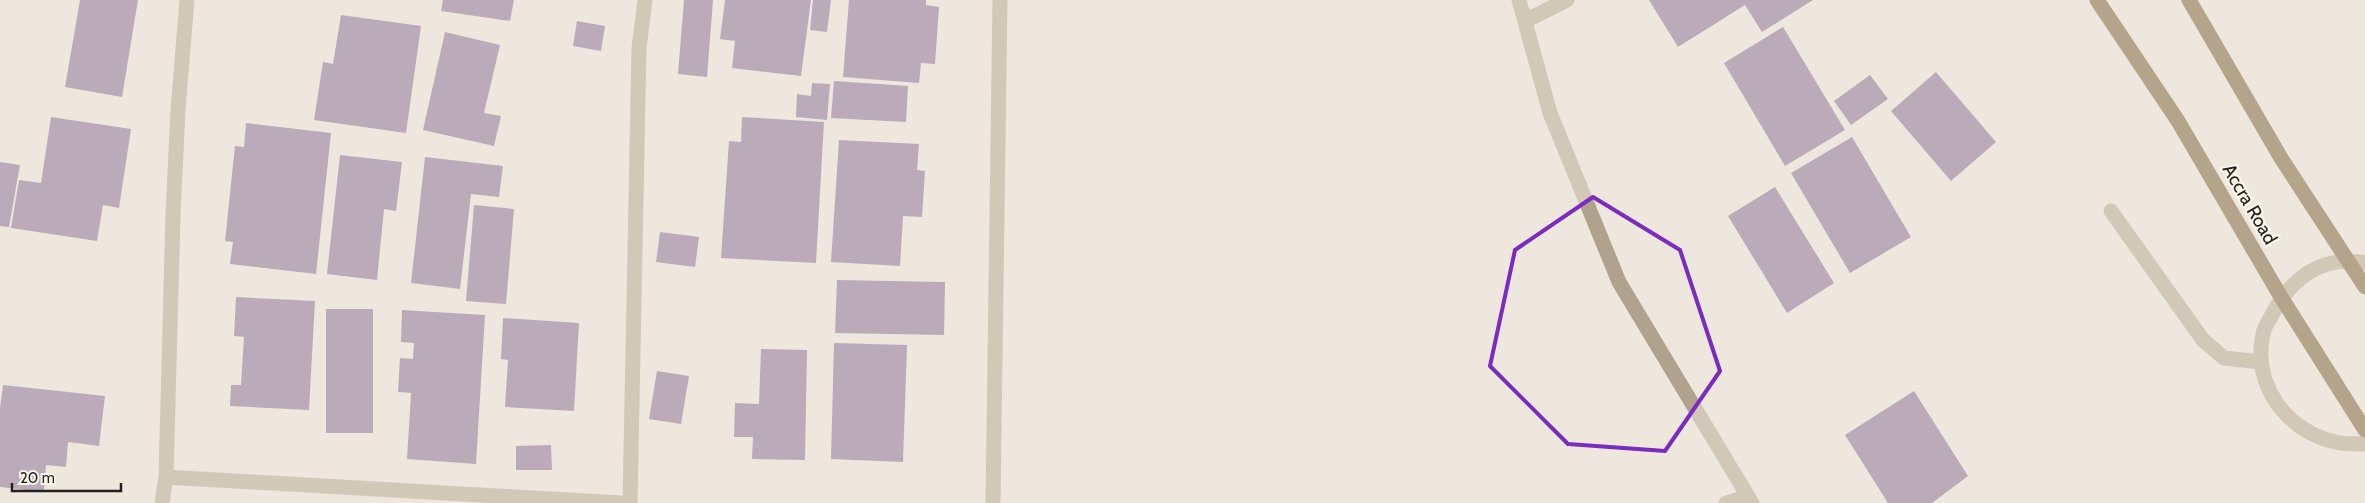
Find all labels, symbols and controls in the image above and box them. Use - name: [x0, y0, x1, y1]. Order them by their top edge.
- street label: Accra Road: [2218, 160, 2282, 248]
- scale bar: [12, 460, 121, 492]
- text: 20 m: [20, 469, 55, 487]

